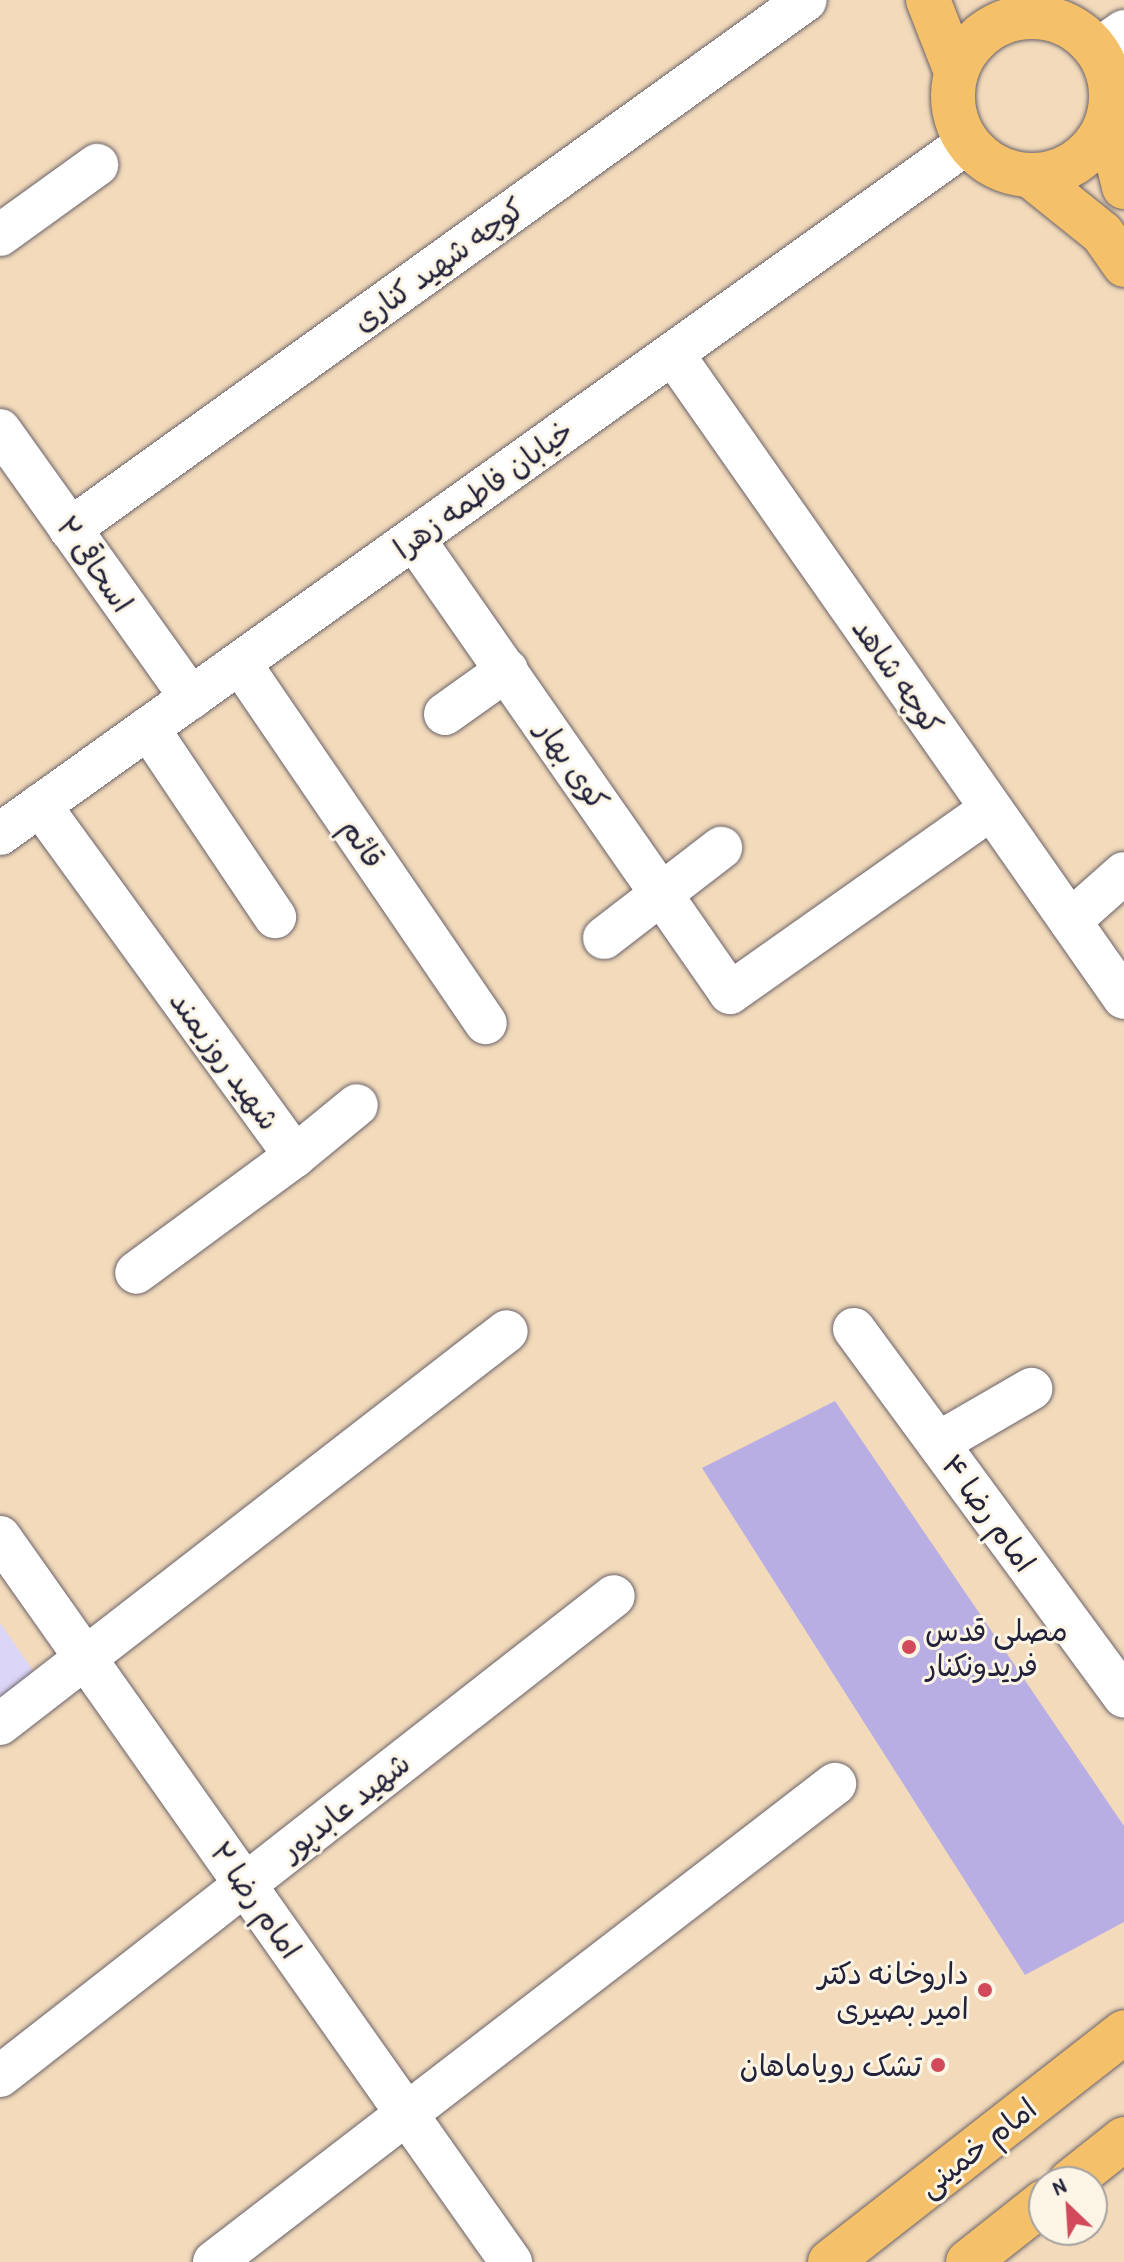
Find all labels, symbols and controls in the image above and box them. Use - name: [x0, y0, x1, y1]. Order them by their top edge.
- street label: کوچه شهید کناری: [345, 190, 531, 338]
- street label: خیابان فاطمه زهرا: [386, 412, 580, 566]
- street label: اسحاقی ۲: [49, 509, 141, 619]
- street label: کوچه شاهد: [845, 611, 951, 741]
- street label: کوی بهار: [529, 713, 617, 817]
- street label: قائم: [333, 811, 393, 875]
- street label: شهید روزیمند: [162, 983, 288, 1137]
- street label: امام رضا ۴: [934, 1447, 1044, 1579]
- place label: مصلی قدس فریدونکنار: [925, 1612, 1068, 1682]
- marker: مصلی قدس فریدونکنار: [900, 1638, 918, 1656]
- street label: شهید عابدپور: [273, 1744, 417, 1868]
- street label: امام رضا ۲: [203, 1835, 309, 1965]
- place label: داروخانه دکتر امیر بصیری: [818, 1955, 969, 2026]
- marker: داروخانه دکتر امیر بصیری: [976, 1981, 994, 1999]
- place label: تشک رویاماهان: [740, 2047, 922, 2083]
- marker: تشک رویاماهان: [929, 2056, 947, 2074]
- street label: امام خمینی: [911, 2090, 1043, 2204]
- north arrow: [1028, 2166, 1108, 2246]
- text: N: [1047, 2170, 1070, 2202]

